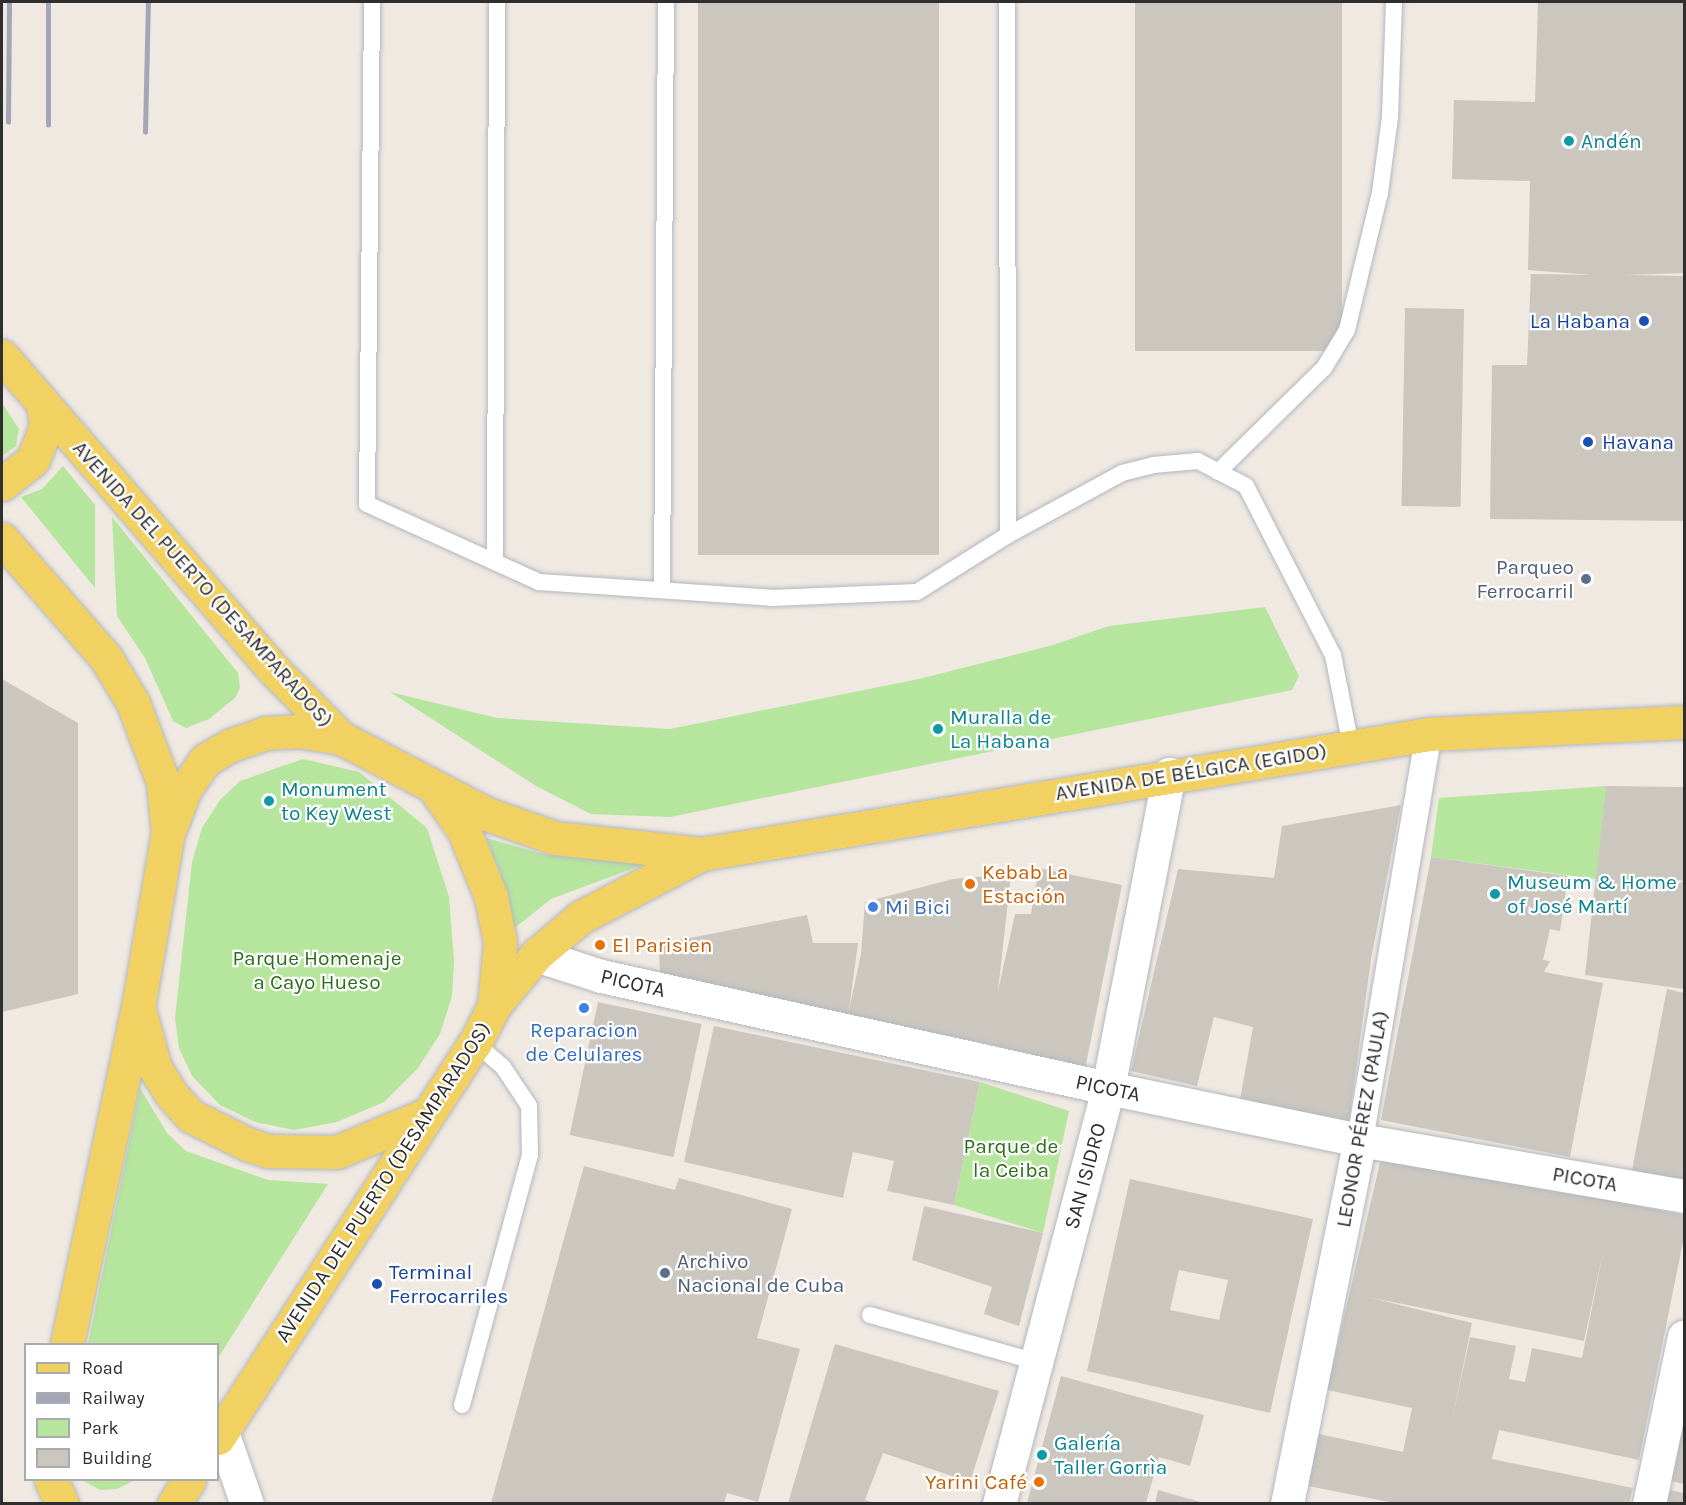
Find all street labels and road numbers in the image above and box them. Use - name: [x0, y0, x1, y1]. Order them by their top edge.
- street label: AVENIDA DEL PUERTO (DESAMPARADOS): [68, 436, 338, 732]
- street label: AVENIDA DE BÉLGICA (EGIDO): [1053, 738, 1329, 806]
- street label: PICOTA: [598, 963, 668, 1003]
- street label: LEONOR PÉREZ (PAULA): [1331, 1009, 1393, 1229]
- street label: AVENIDA DEL PUERTO (DESAMPARADOS): [270, 1017, 496, 1347]
- street label: PICOTA: [1073, 1069, 1143, 1107]
- street label: SAN ISIDRO: [1059, 1120, 1111, 1232]
- street label: PICOTA: [1550, 1161, 1620, 1197]

